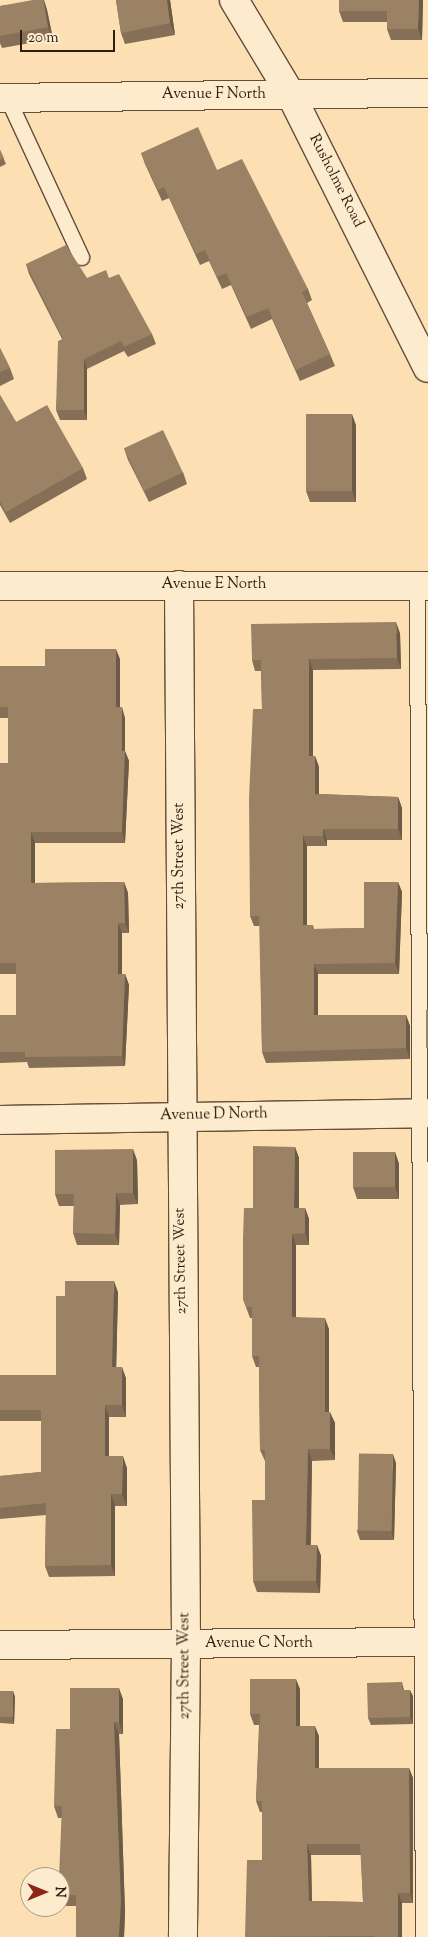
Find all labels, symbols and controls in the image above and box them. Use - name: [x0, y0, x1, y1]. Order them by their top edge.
- scale bar: [22, 20, 118, 52]
- text: 20 m: [28, 28, 59, 49]
- street label: Avenue F North: [162, 86, 266, 104]
- street label: Rusholme Road: [305, 131, 367, 231]
- street label: Avenue E North: [161, 576, 267, 594]
- street label: 27th Street West: [171, 803, 189, 909]
- street label: Avenue D North: [160, 1105, 268, 1125]
- street label: 27th Street West: [171, 1207, 191, 1315]
- street label: 27th Street West: [176, 1613, 194, 1719]
- street label: Avenue C North: [205, 1635, 313, 1653]
- north arrow: [20, 1867, 70, 1917]
- text: N: [49, 1886, 69, 1898]

